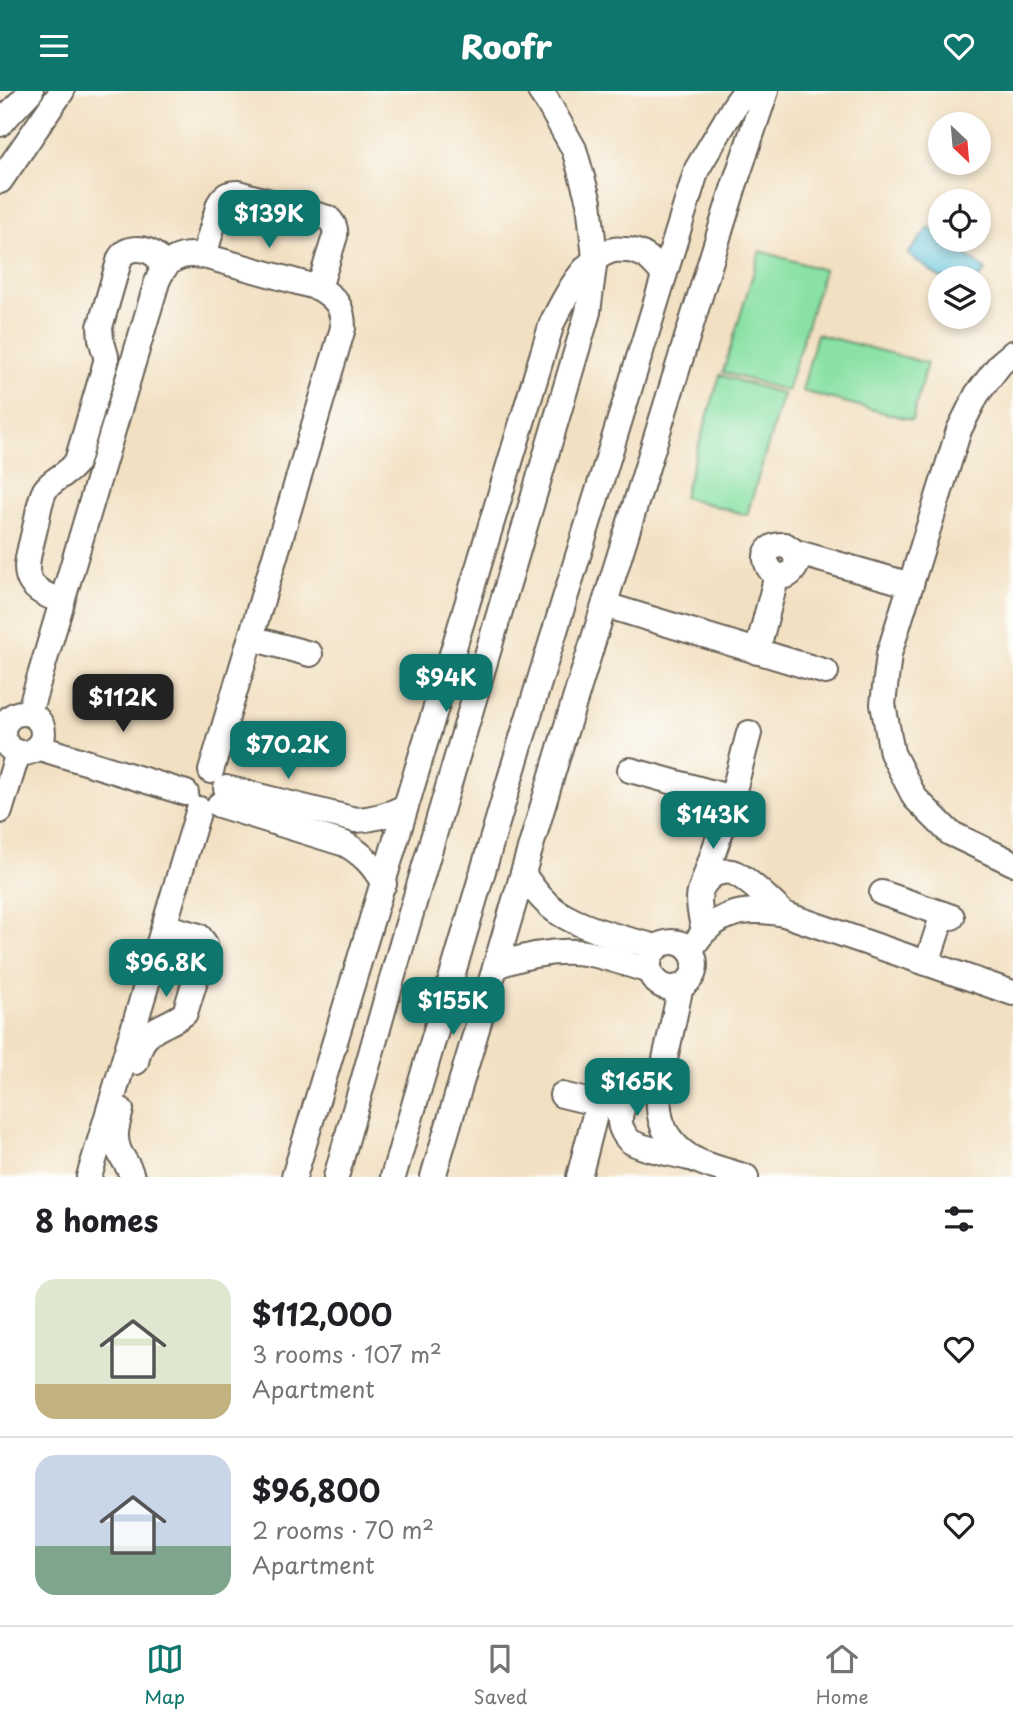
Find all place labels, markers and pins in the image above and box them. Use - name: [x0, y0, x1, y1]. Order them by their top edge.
- pin: $139K: [220, 191, 318, 250]
- pin: $94K: [405, 655, 487, 714]
- pin: $112K: [74, 675, 172, 734]
- pin: $70.2K: [231, 721, 345, 781]
- pin: $143K: [664, 791, 762, 851]
- pin: $96.8K: [109, 939, 223, 999]
- pin: $155K: [404, 977, 502, 1037]
- pin: $165K: [588, 1059, 686, 1118]

